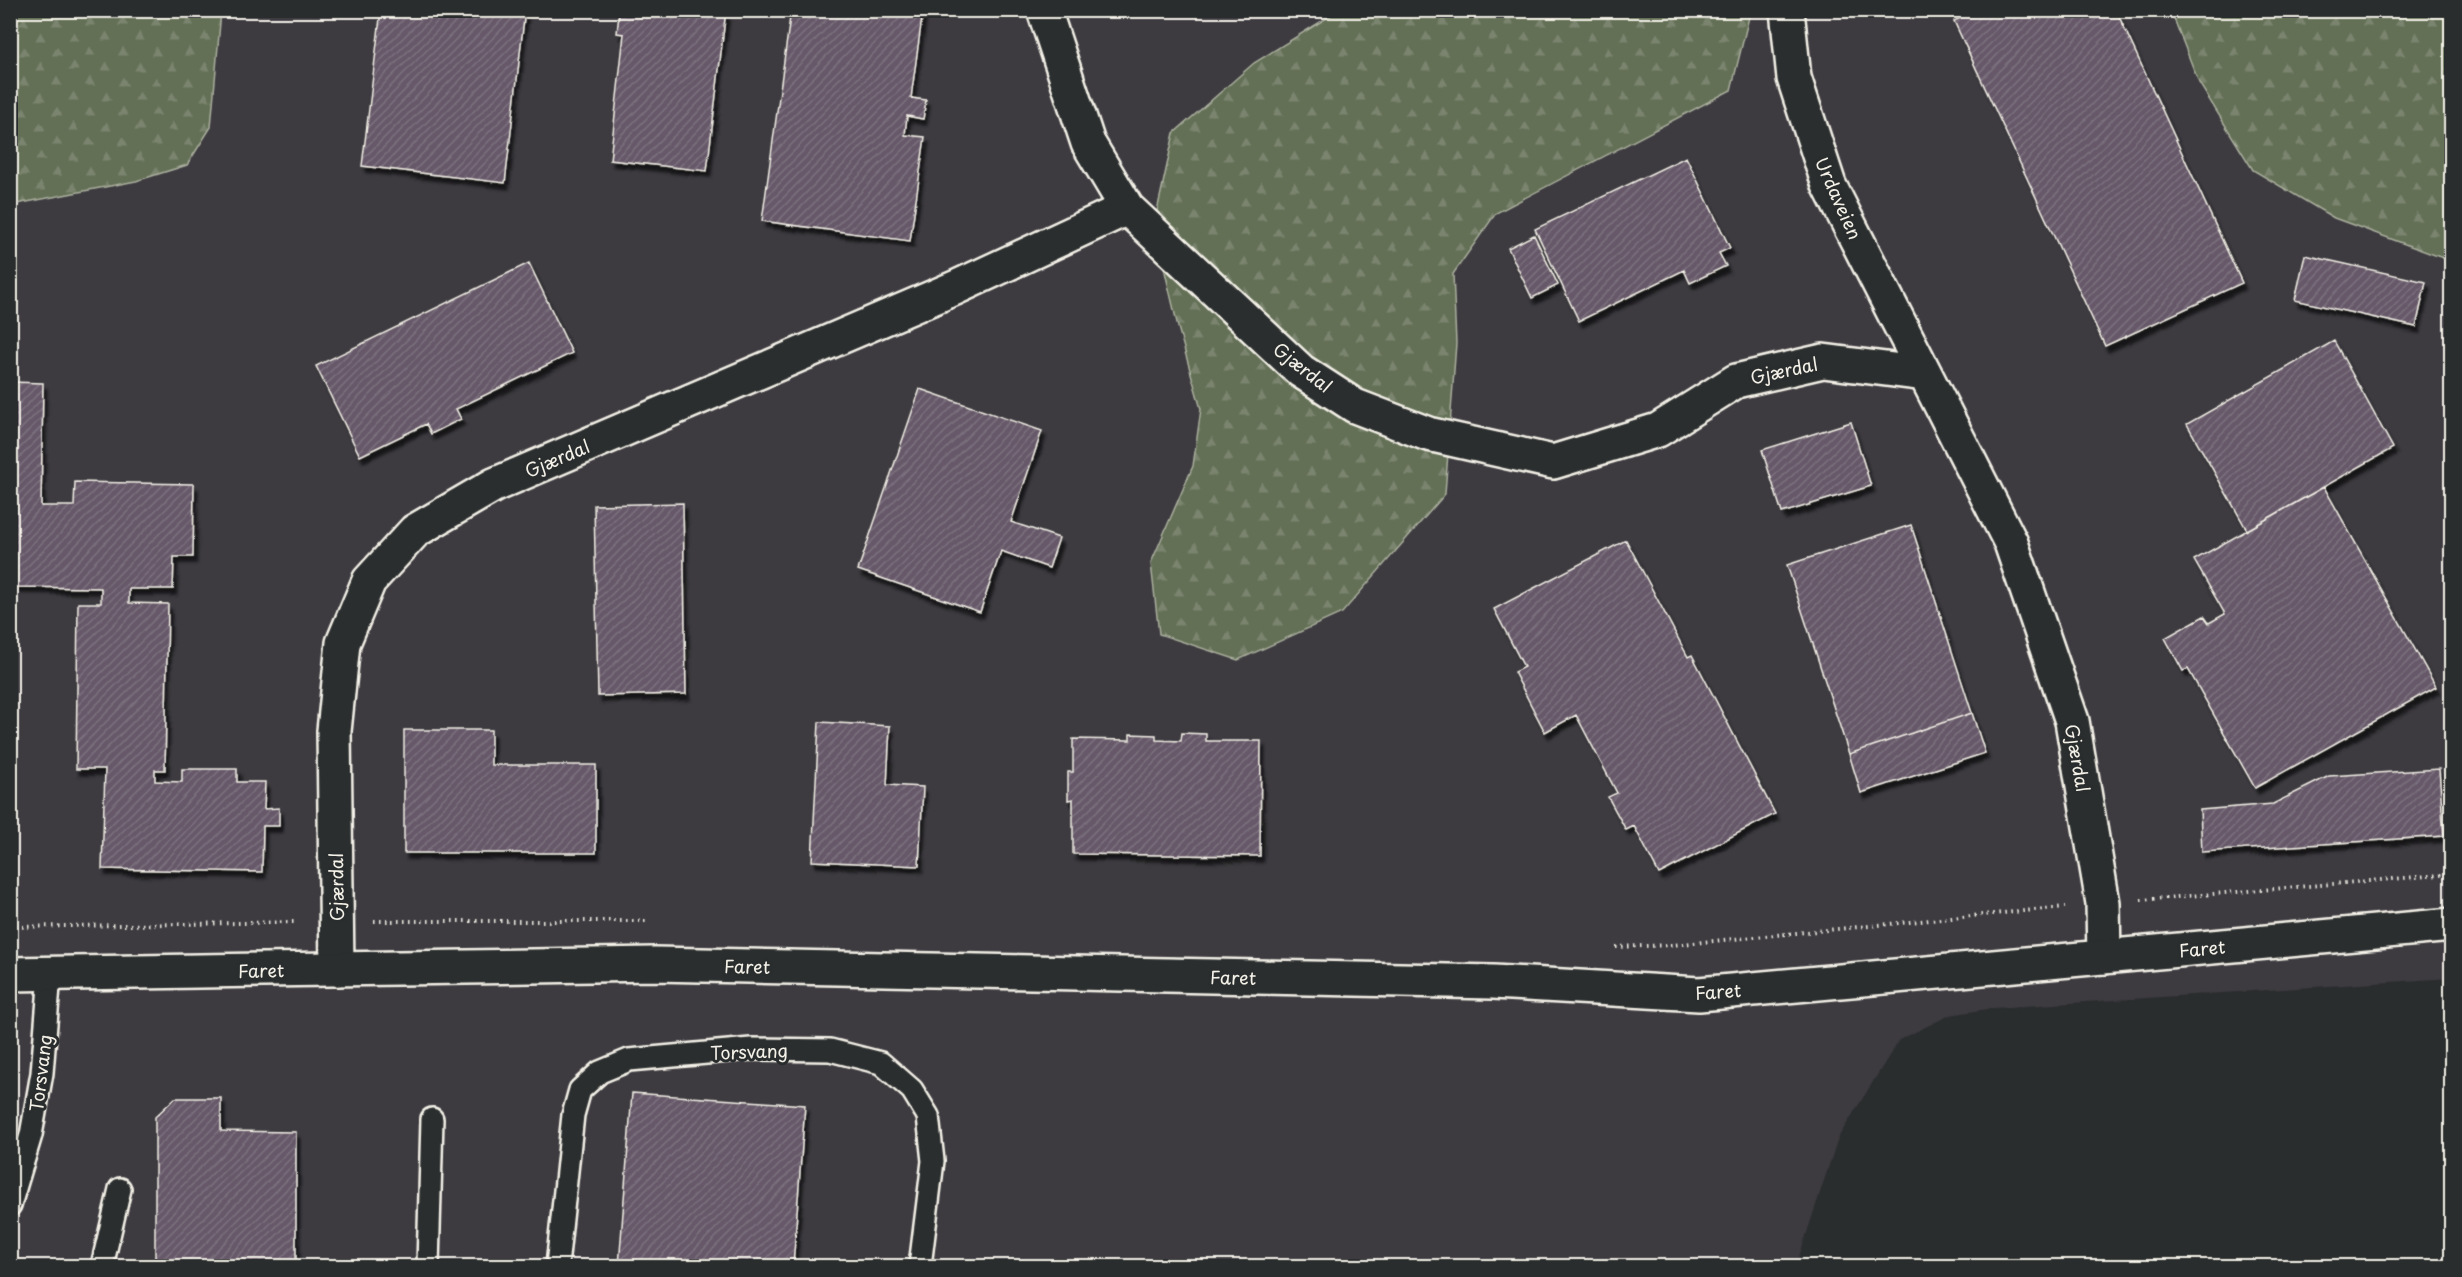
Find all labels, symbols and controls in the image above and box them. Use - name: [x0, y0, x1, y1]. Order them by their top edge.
- street label: Urdaveien: [1809, 152, 1869, 244]
- street label: Gjærdal: [1268, 335, 1338, 399]
- street label: Gjærdal: [1748, 350, 1820, 390]
- street label: Gjærdal: [520, 432, 594, 484]
- street label: Gjærdal: [2059, 722, 2097, 794]
- street label: Gjærdal: [322, 853, 350, 921]
- street label: Faret: [2178, 933, 2226, 963]
- street label: Faret: [724, 952, 770, 980]
- street label: Faret: [238, 956, 284, 984]
- street label: Faret: [1210, 963, 1256, 991]
- street label: Faret: [1694, 976, 1742, 1006]
- street label: Torsvang: [22, 1033, 58, 1113]
- street label: Torsvang: [710, 1036, 788, 1066]

